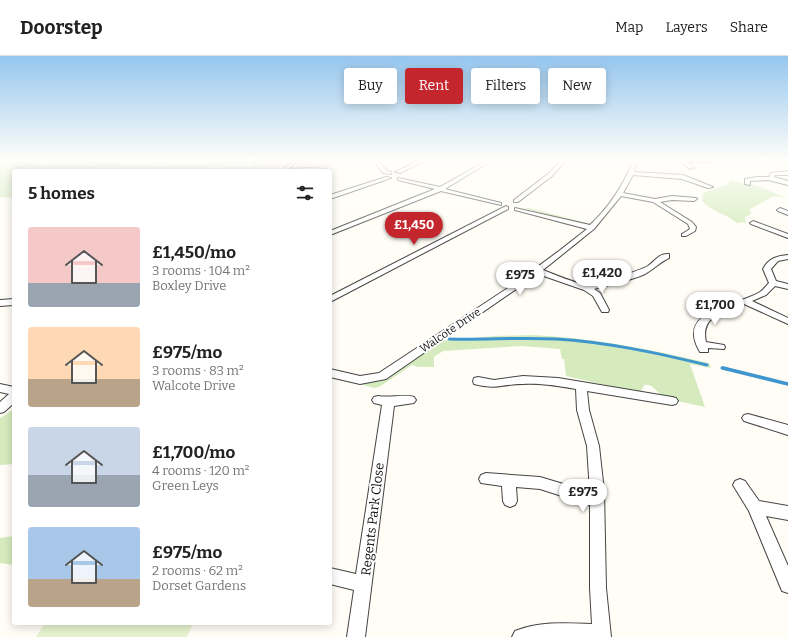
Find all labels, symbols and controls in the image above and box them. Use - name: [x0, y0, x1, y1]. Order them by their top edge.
- text: Doorstep: [20, 16, 103, 39]
- text: Map: [615, 19, 643, 36]
- text: Layers: [665, 19, 708, 36]
- text: Share: [730, 19, 768, 36]
- chip: Buy: [344, 68, 397, 104]
- chip: Rent: [405, 68, 463, 104]
- chip: Filters: [471, 68, 540, 104]
- chip: New: [548, 68, 606, 104]
- icon: filters: [294, 182, 316, 204]
- text: 5 homes: [28, 183, 95, 204]
- pin: £1,450: [381, 212, 447, 246]
- text: £1,450: [394, 217, 434, 232]
- text: £1,450/mo: [152, 242, 236, 263]
- icon: home: [60, 243, 108, 291]
- pin: £1,420: [569, 260, 635, 294]
- pin: £975: [496, 262, 544, 296]
- text: 3 rooms · 104 m²: [152, 263, 250, 278]
- text: £1,420: [582, 265, 622, 280]
- text: £975: [505, 267, 535, 282]
- text: Boxley Drive: [152, 278, 226, 293]
- pin: £1,700: [682, 292, 748, 326]
- text: £1,700: [695, 297, 735, 312]
- street label: Walcote Drive: [417, 305, 483, 356]
- text: £975/mo: [152, 342, 222, 363]
- icon: home: [60, 343, 108, 391]
- text: 3 rooms · 83 m²: [152, 363, 244, 378]
- text: Walcote Drive: [152, 378, 235, 393]
- text: £1,700/mo: [152, 442, 235, 463]
- icon: home: [60, 443, 108, 491]
- street label: Regents Park Close: [358, 462, 387, 576]
- text: 4 rooms · 120 m²: [152, 463, 249, 478]
- text: Green Leys: [152, 478, 219, 493]
- pin: £975: [559, 479, 607, 513]
- text: £975: [568, 484, 598, 499]
- text: £975/mo: [152, 542, 222, 563]
- icon: home: [60, 543, 108, 591]
- text: 2 rooms · 62 m²: [152, 563, 243, 578]
- text: Dorset Gardens: [152, 578, 246, 593]

